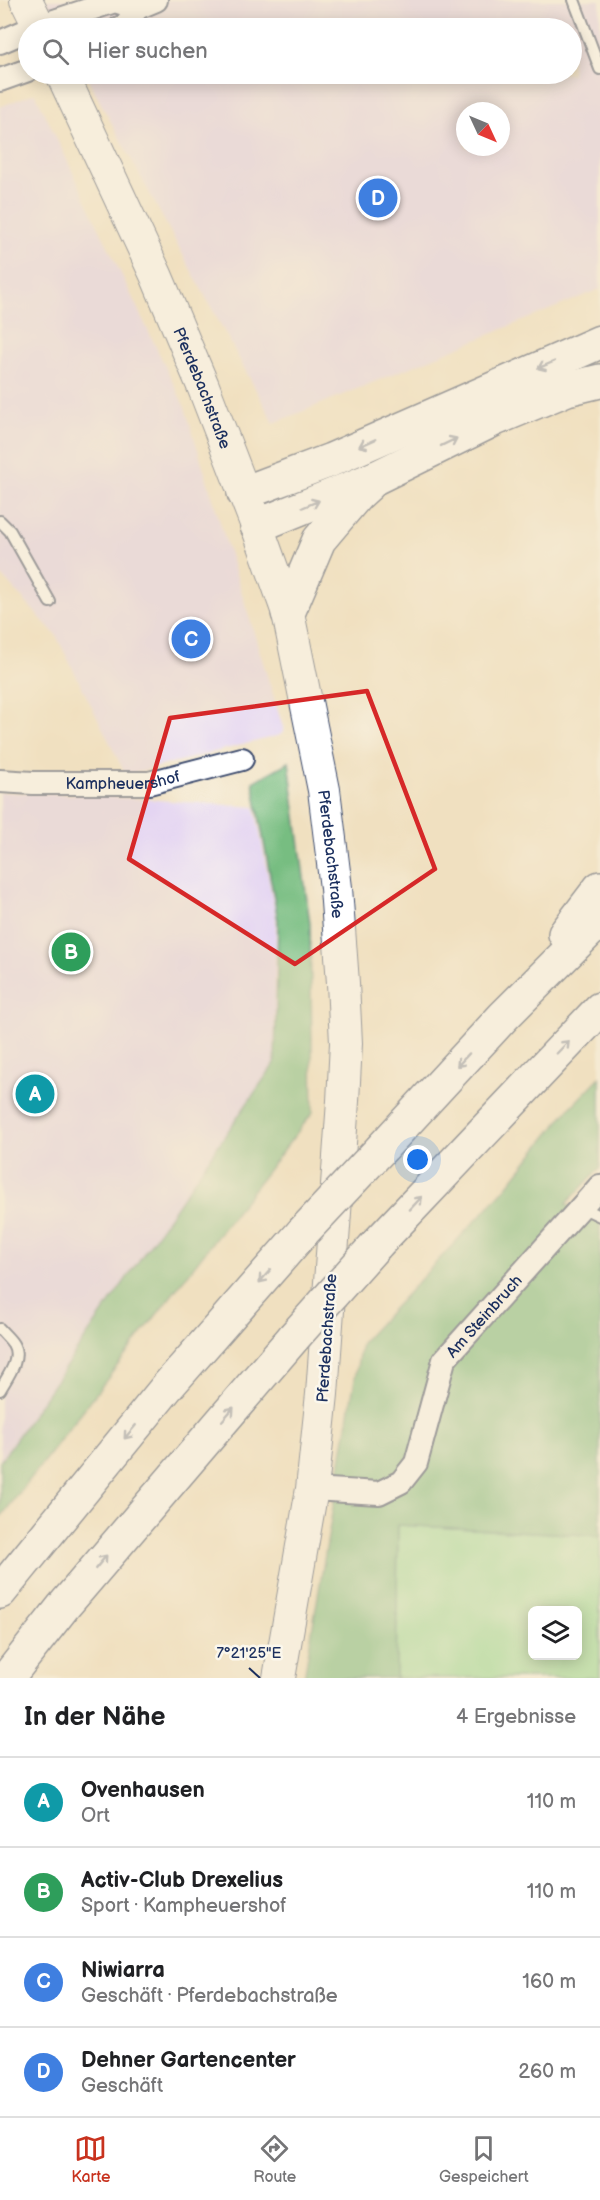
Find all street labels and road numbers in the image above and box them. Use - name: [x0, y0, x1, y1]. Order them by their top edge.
- street label: Pferdebachstraße: [168, 325, 234, 452]
- street label: Kampheuershof: [65, 767, 182, 794]
- street label: Pferdebachstraße: [313, 789, 346, 920]
- street label: Am Steinbruch: [443, 1271, 527, 1362]
- street label: Pferdebachstraße: [314, 1272, 342, 1403]

